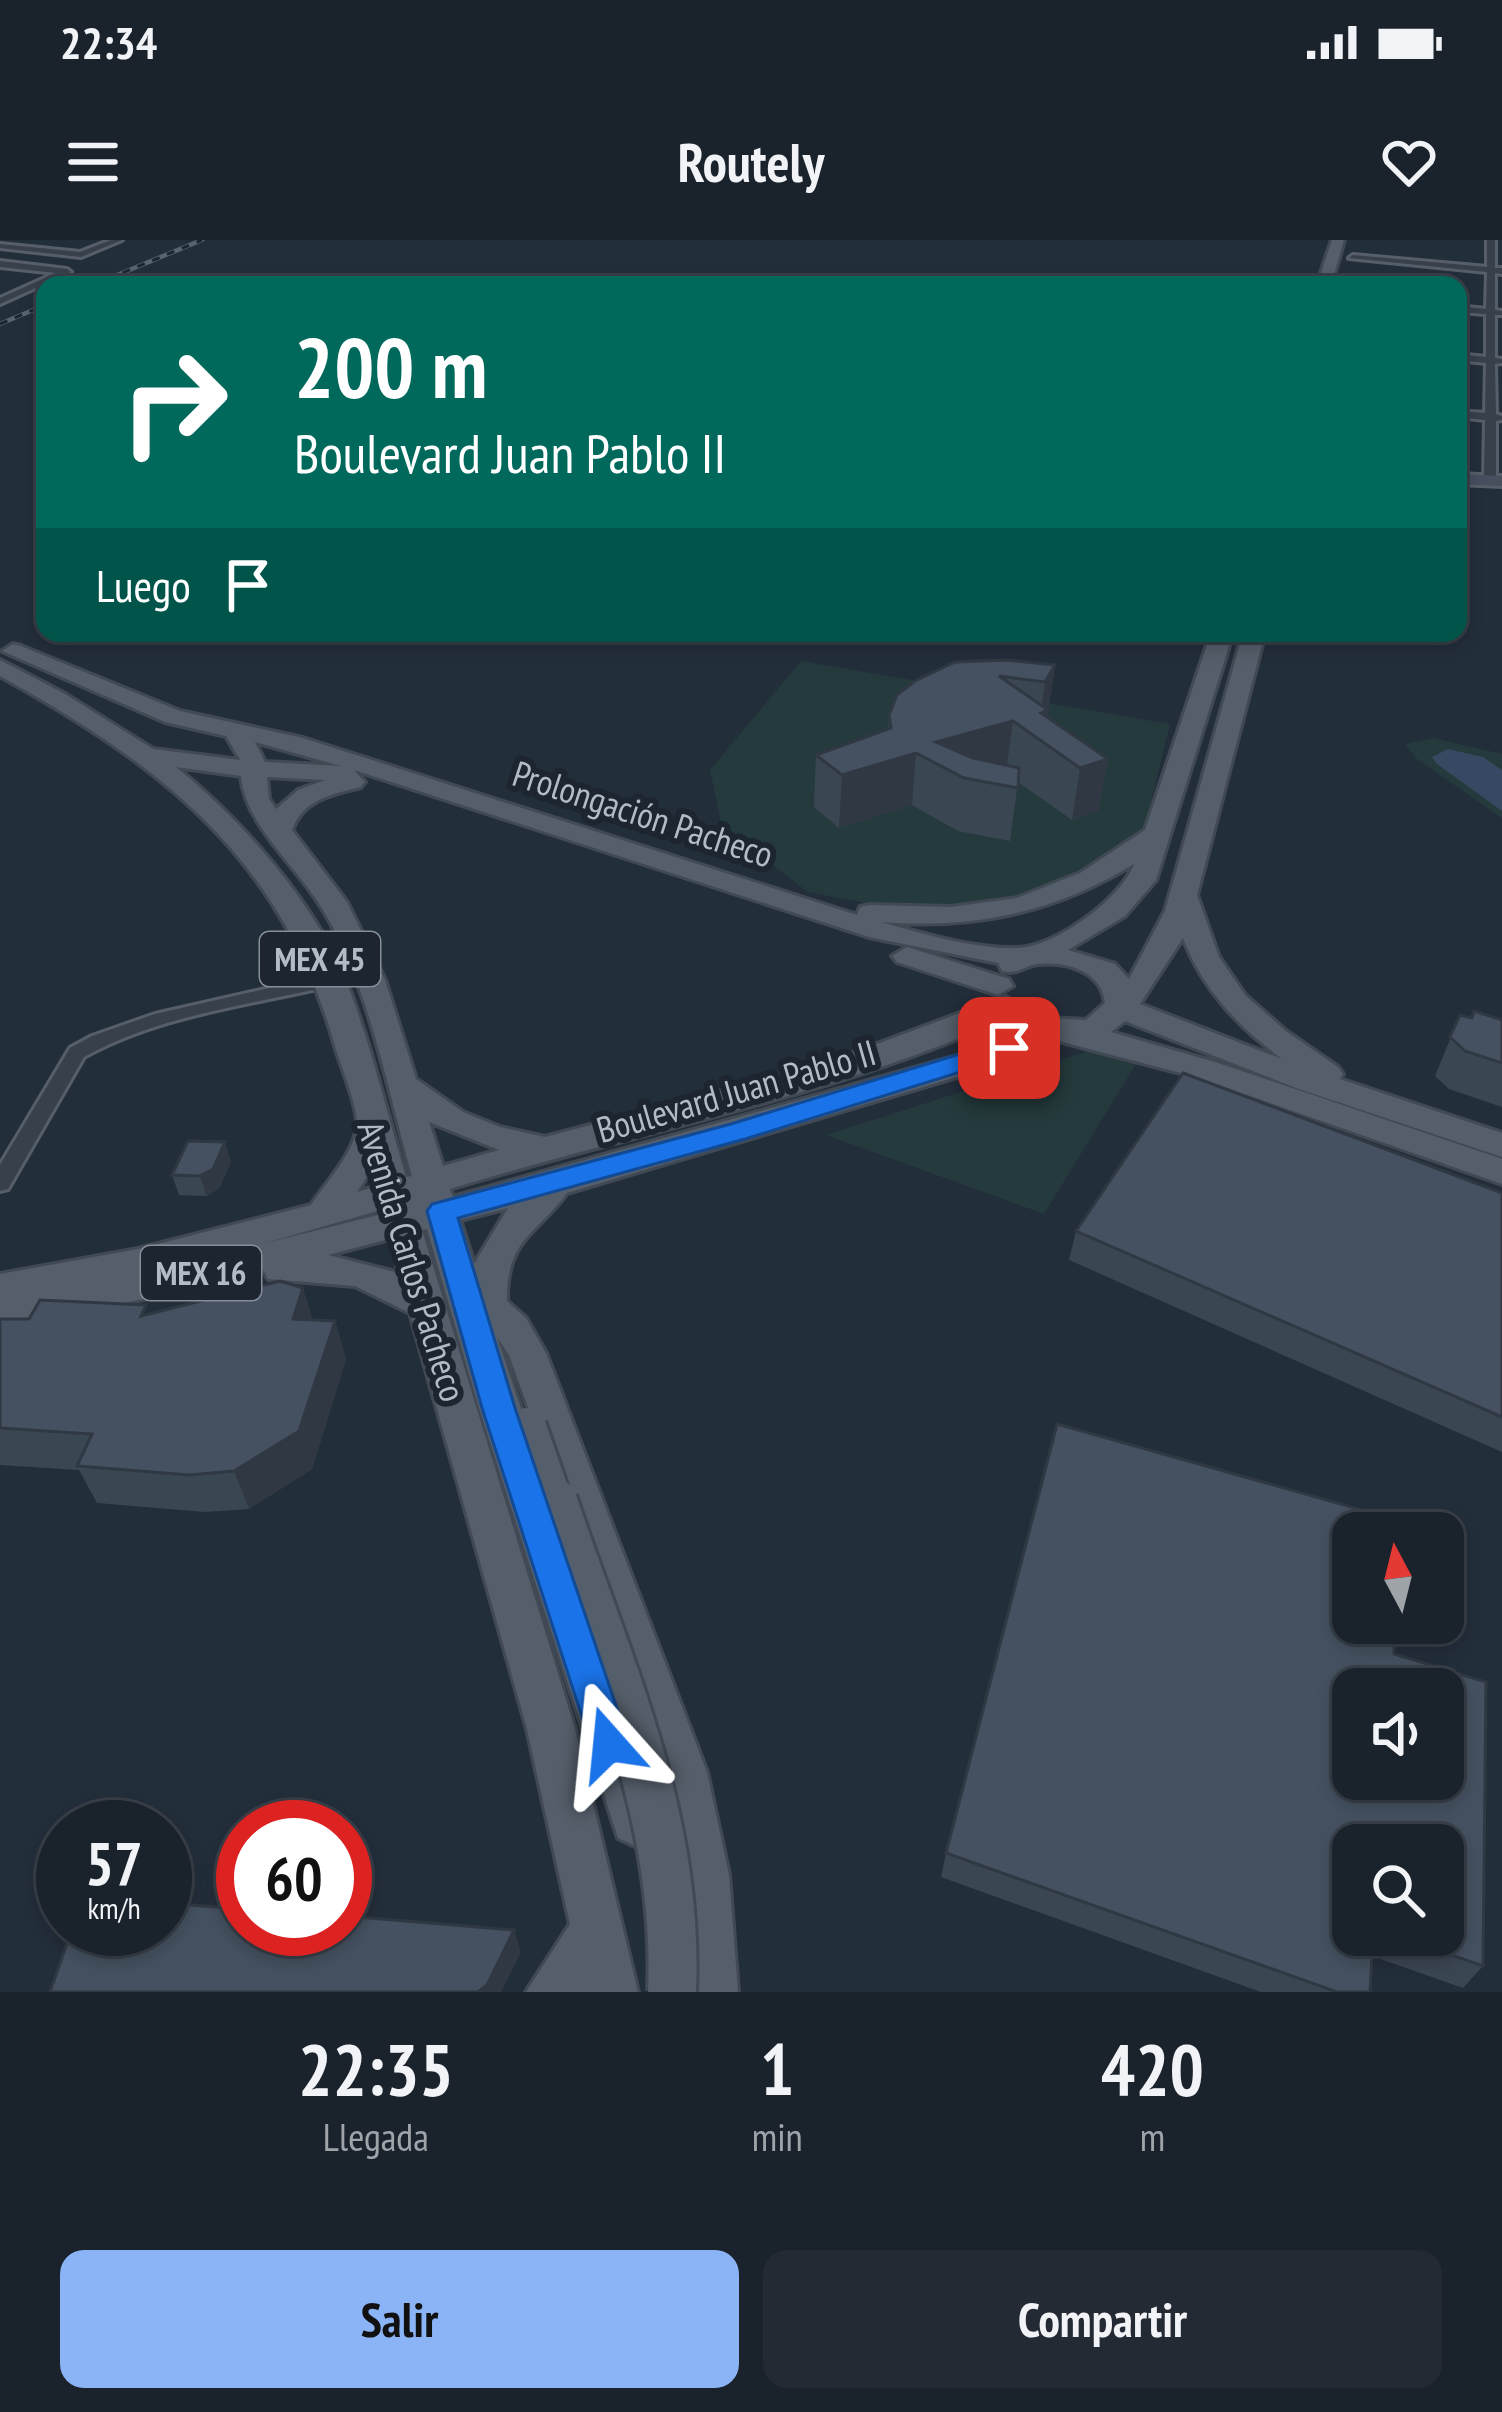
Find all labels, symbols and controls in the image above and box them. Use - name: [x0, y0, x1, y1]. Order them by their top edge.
- text: 22:34: [60, 13, 157, 71]
- text: Routely: [678, 127, 824, 197]
- icon: menu: [60, 129, 126, 195]
- icon: heart: [1376, 129, 1442, 195]
- text: 200 m: [294, 312, 487, 421]
- icon: right: [96, 324, 252, 480]
- text: Boulevard Juan Pablo II: [294, 418, 726, 488]
- icon: arrive: [215, 552, 281, 618]
- text: Luego: [96, 556, 191, 614]
- street label: Prolongación Pacheco: [507, 749, 779, 878]
- road number: MEX 45: [260, 932, 380, 986]
- pin: [958, 997, 1060, 1099]
- icon: arrive: [976, 1015, 1042, 1081]
- street label: Boulevard Juan Pablo II: [591, 1028, 881, 1153]
- street label: Avenida Carlos Pacheco: [348, 1115, 477, 1407]
- road number: MEX 16: [141, 1246, 261, 1300]
- north arrow: [1332, 1512, 1464, 1644]
- map controls: [1332, 1512, 1464, 1956]
- button: sound: [1332, 1668, 1464, 1800]
- position arrow: [546, 1681, 672, 1807]
- speed limit sign: 60: [216, 1800, 372, 1956]
- text: 57: [85, 1824, 143, 1902]
- button: search: [1332, 1824, 1464, 1956]
- text: km/h: [87, 1888, 141, 1927]
- text: 22:35: [298, 2022, 454, 2115]
- text: 1: [760, 2022, 794, 2115]
- text: 420: [1101, 2022, 1204, 2115]
- text: Llegada: [323, 2111, 429, 2162]
- text: min: [752, 2111, 803, 2162]
- text: m: [1140, 2111, 1165, 2162]
- button: Salir: [60, 2250, 739, 2388]
- button: Compartir: [763, 2250, 1442, 2388]

